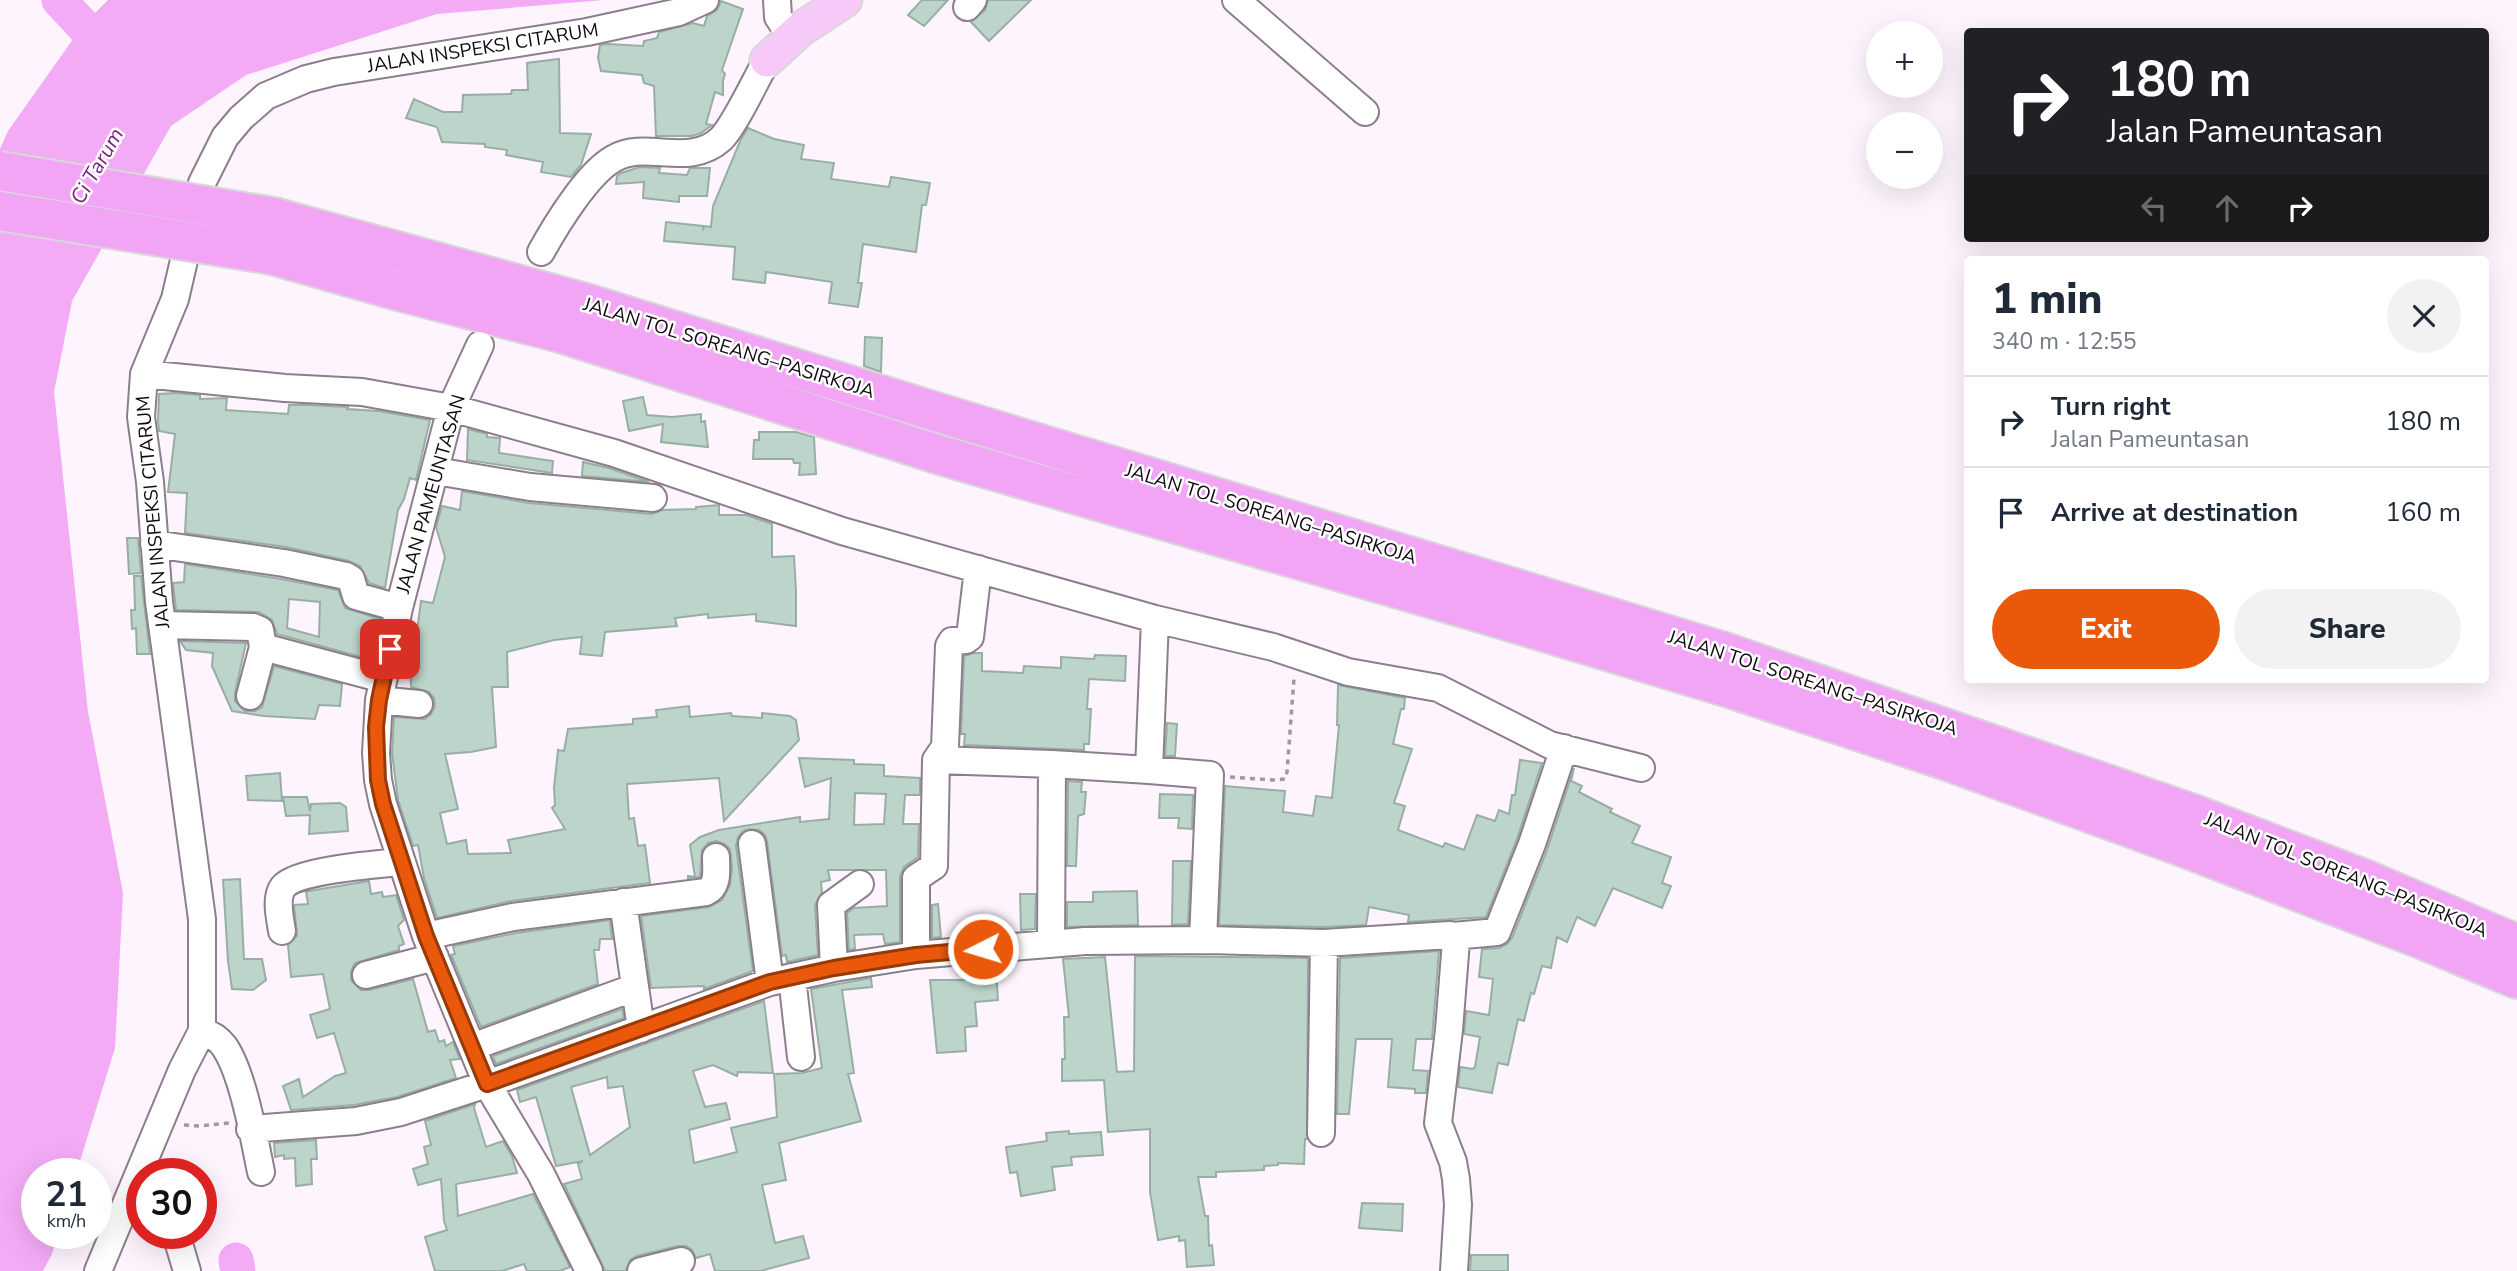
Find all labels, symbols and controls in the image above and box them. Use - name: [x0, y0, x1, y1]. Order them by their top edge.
- street label: JALAN INSPEKSI CITARUM: [365, 17, 600, 79]
- map controls: [1866, 21, 1943, 189]
- button: +: [1866, 21, 1943, 98]
- text: 180 m: [2107, 46, 2251, 113]
- icon: right: [1992, 56, 2083, 147]
- text: Jalan Pameuntasan: [2107, 110, 2383, 153]
- button: −: [1866, 112, 1943, 189]
- water label: Ci Tarum: [64, 123, 130, 209]
- icon: left: [2135, 189, 2173, 227]
- icon: ahead: [2208, 189, 2246, 227]
- icon: right: [2281, 189, 2319, 227]
- text: 1 min: [1992, 271, 2102, 328]
- button: close: [2387, 279, 2461, 353]
- street label: JALAN TOL SOREANG–PASIRKOJA: [579, 291, 878, 405]
- text: 340 m · 12:55: [1992, 326, 2137, 357]
- text: Turn right: [2051, 389, 2170, 424]
- street label: JALAN PAMEUNTASAN: [390, 392, 472, 597]
- street label: JALAN INSPEKSI CITARUM: [130, 395, 176, 630]
- icon: right: [1992, 403, 2030, 441]
- text: 180 m: [2385, 404, 2461, 439]
- text: Jalan Pameuntasan: [2051, 424, 2249, 455]
- street label: JALAN TOL SOREANG–PASIRKOJA: [1121, 457, 1420, 571]
- icon: arrive: [1992, 494, 2030, 532]
- text: Arrive at destination: [2051, 495, 2298, 530]
- text: 160 m: [2385, 495, 2461, 530]
- button: Exit: [1992, 589, 2220, 669]
- button: Share: [2234, 589, 2461, 669]
- pin: [360, 619, 420, 679]
- street label: JALAN TOL SOREANG–PASIRKOJA: [1664, 624, 1961, 742]
- icon: arrive: [371, 630, 409, 668]
- street label: JALAN TOL SOREANG–PASIRKOJA: [2200, 806, 2491, 944]
- position arrow: [946, 912, 1020, 986]
- speed limit sign: 30: [126, 1158, 217, 1249]
- text: 21: [45, 1171, 88, 1218]
- text: km/h: [47, 1209, 86, 1233]

